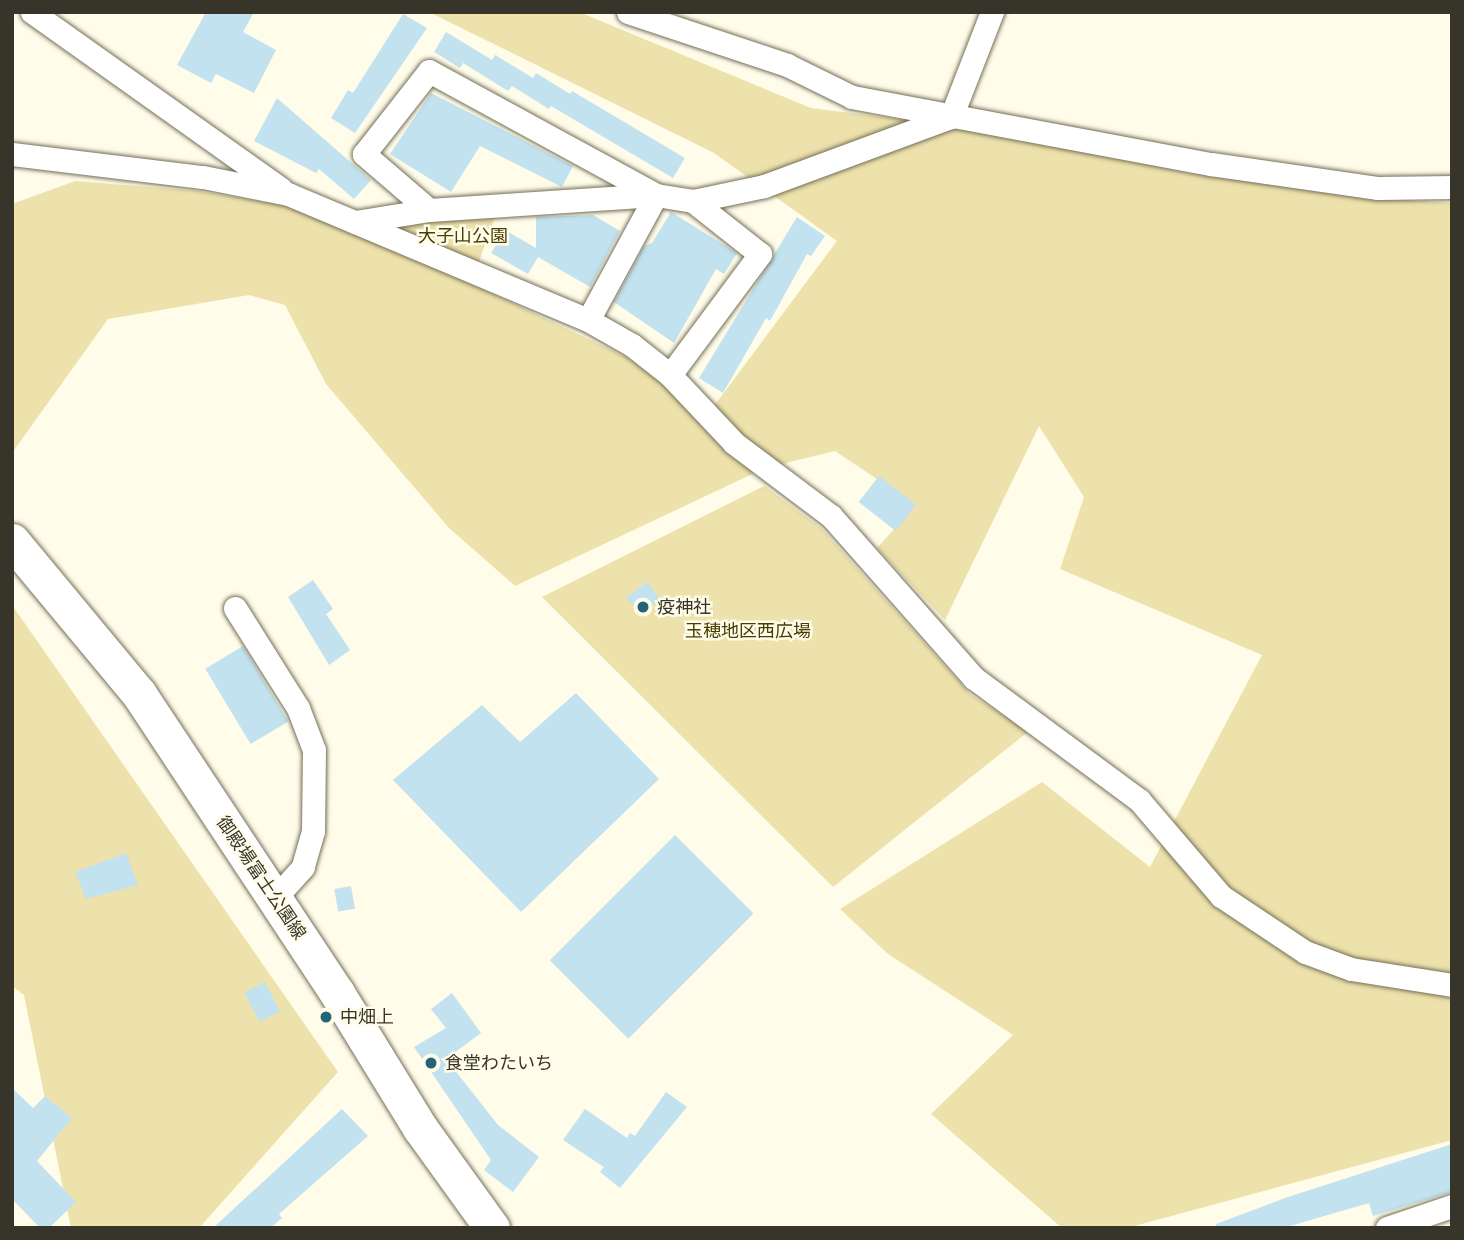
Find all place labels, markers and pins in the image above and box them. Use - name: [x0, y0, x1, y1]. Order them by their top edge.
- place label: 疫神社: [657, 596, 711, 618]
- marker: 疫神社: [635, 599, 651, 615]
- place label: 中畑上: [340, 1006, 394, 1028]
- marker: 中畑上: [318, 1009, 334, 1025]
- place label: 食堂わたいち: [445, 1052, 553, 1074]
- marker: 食堂わたいち: [423, 1055, 439, 1071]

